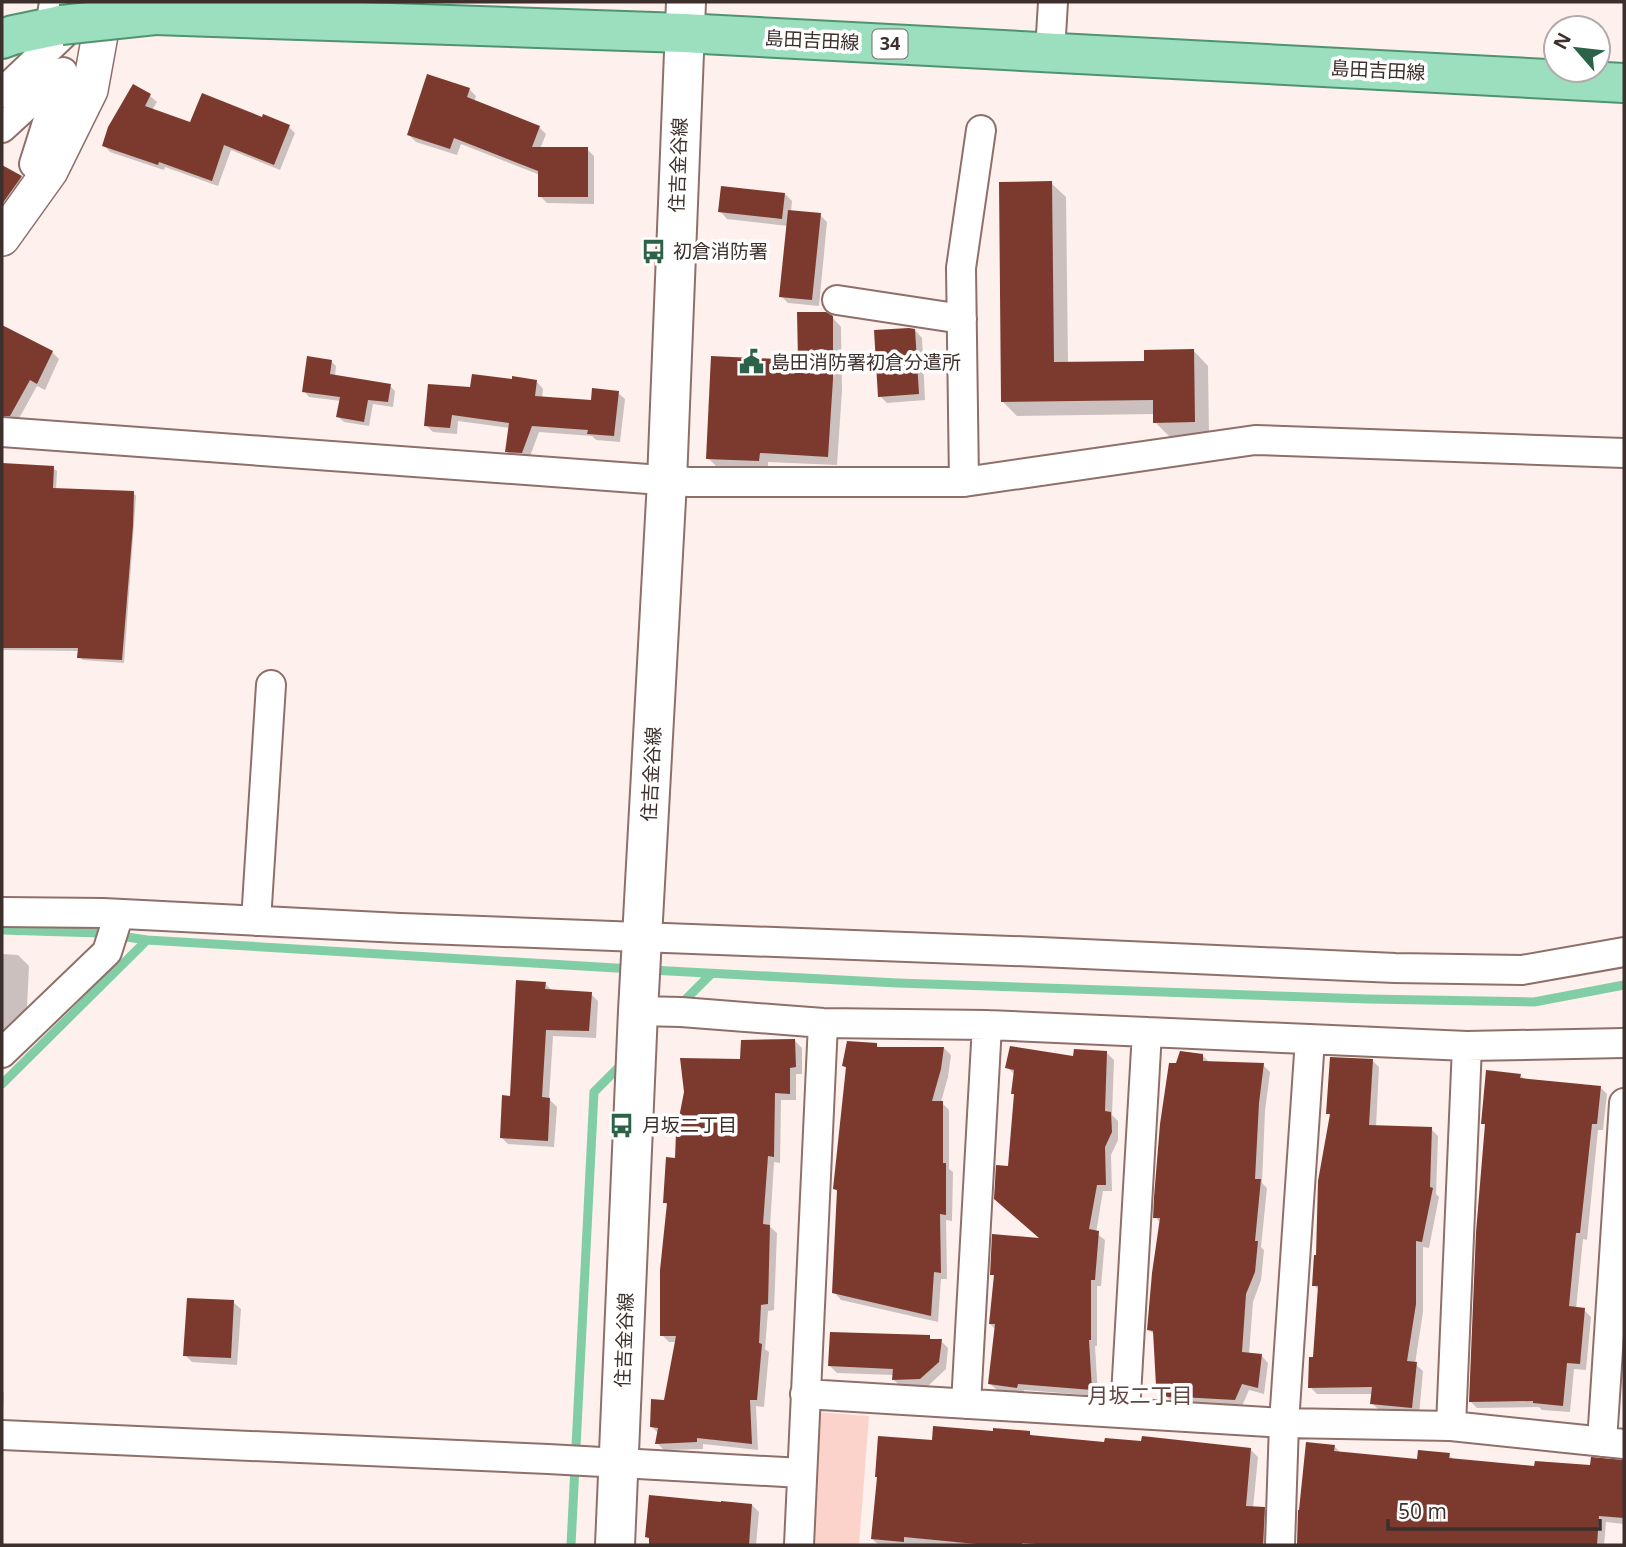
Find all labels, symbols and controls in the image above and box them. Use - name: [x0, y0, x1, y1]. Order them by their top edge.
- north arrow: [1542, 14, 1612, 84]
- street label: 島田吉田線: [764, 25, 860, 55]
- text: N: [1547, 28, 1577, 54]
- road number: 34: [872, 29, 908, 58]
- street label: 島田吉田線: [1330, 55, 1426, 85]
- street label: 住吉金谷線: [663, 117, 693, 213]
- bus stop icon: 初倉消防署: [639, 237, 667, 265]
- place label: 初倉消防署: [673, 238, 768, 264]
- public building icon: 島田消防署初倉分遣所: [737, 348, 765, 376]
- place label: 島田消防署初倉分遣所: [771, 349, 961, 375]
- street label: 住吉金谷線: [636, 726, 666, 822]
- bus stop icon: 月坂二丁目: [608, 1111, 636, 1139]
- place label: 月坂二丁目: [642, 1112, 737, 1138]
- street label: 住吉金谷線: [609, 1292, 639, 1388]
- district label: 月坂二丁目: [1088, 1381, 1193, 1409]
- scale bar: [1388, 1488, 1600, 1532]
- text: 50 m: [1398, 1497, 1447, 1525]

